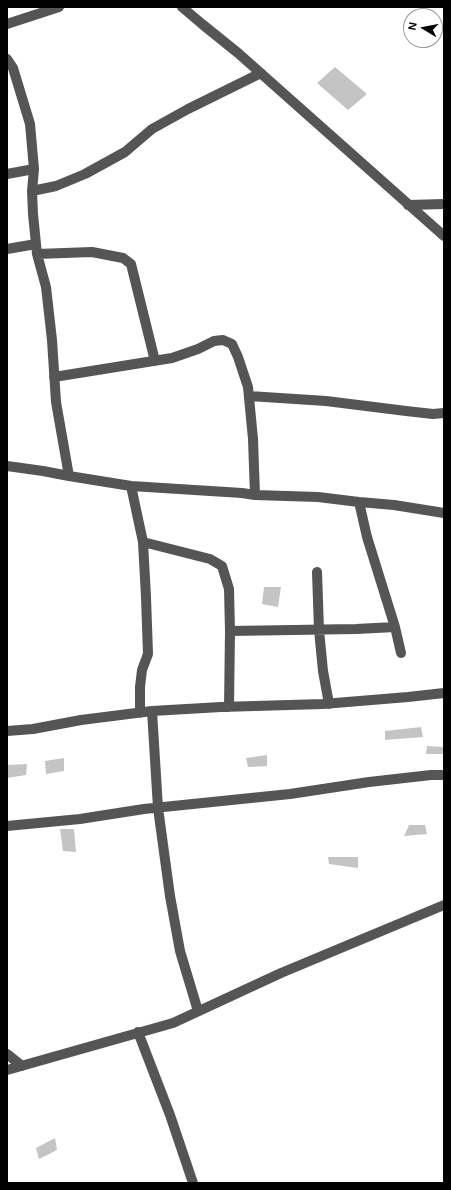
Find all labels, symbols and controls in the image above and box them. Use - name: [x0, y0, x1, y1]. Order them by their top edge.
- north arrow: [403, 8, 443, 48]
- text: N: [406, 21, 419, 31]

